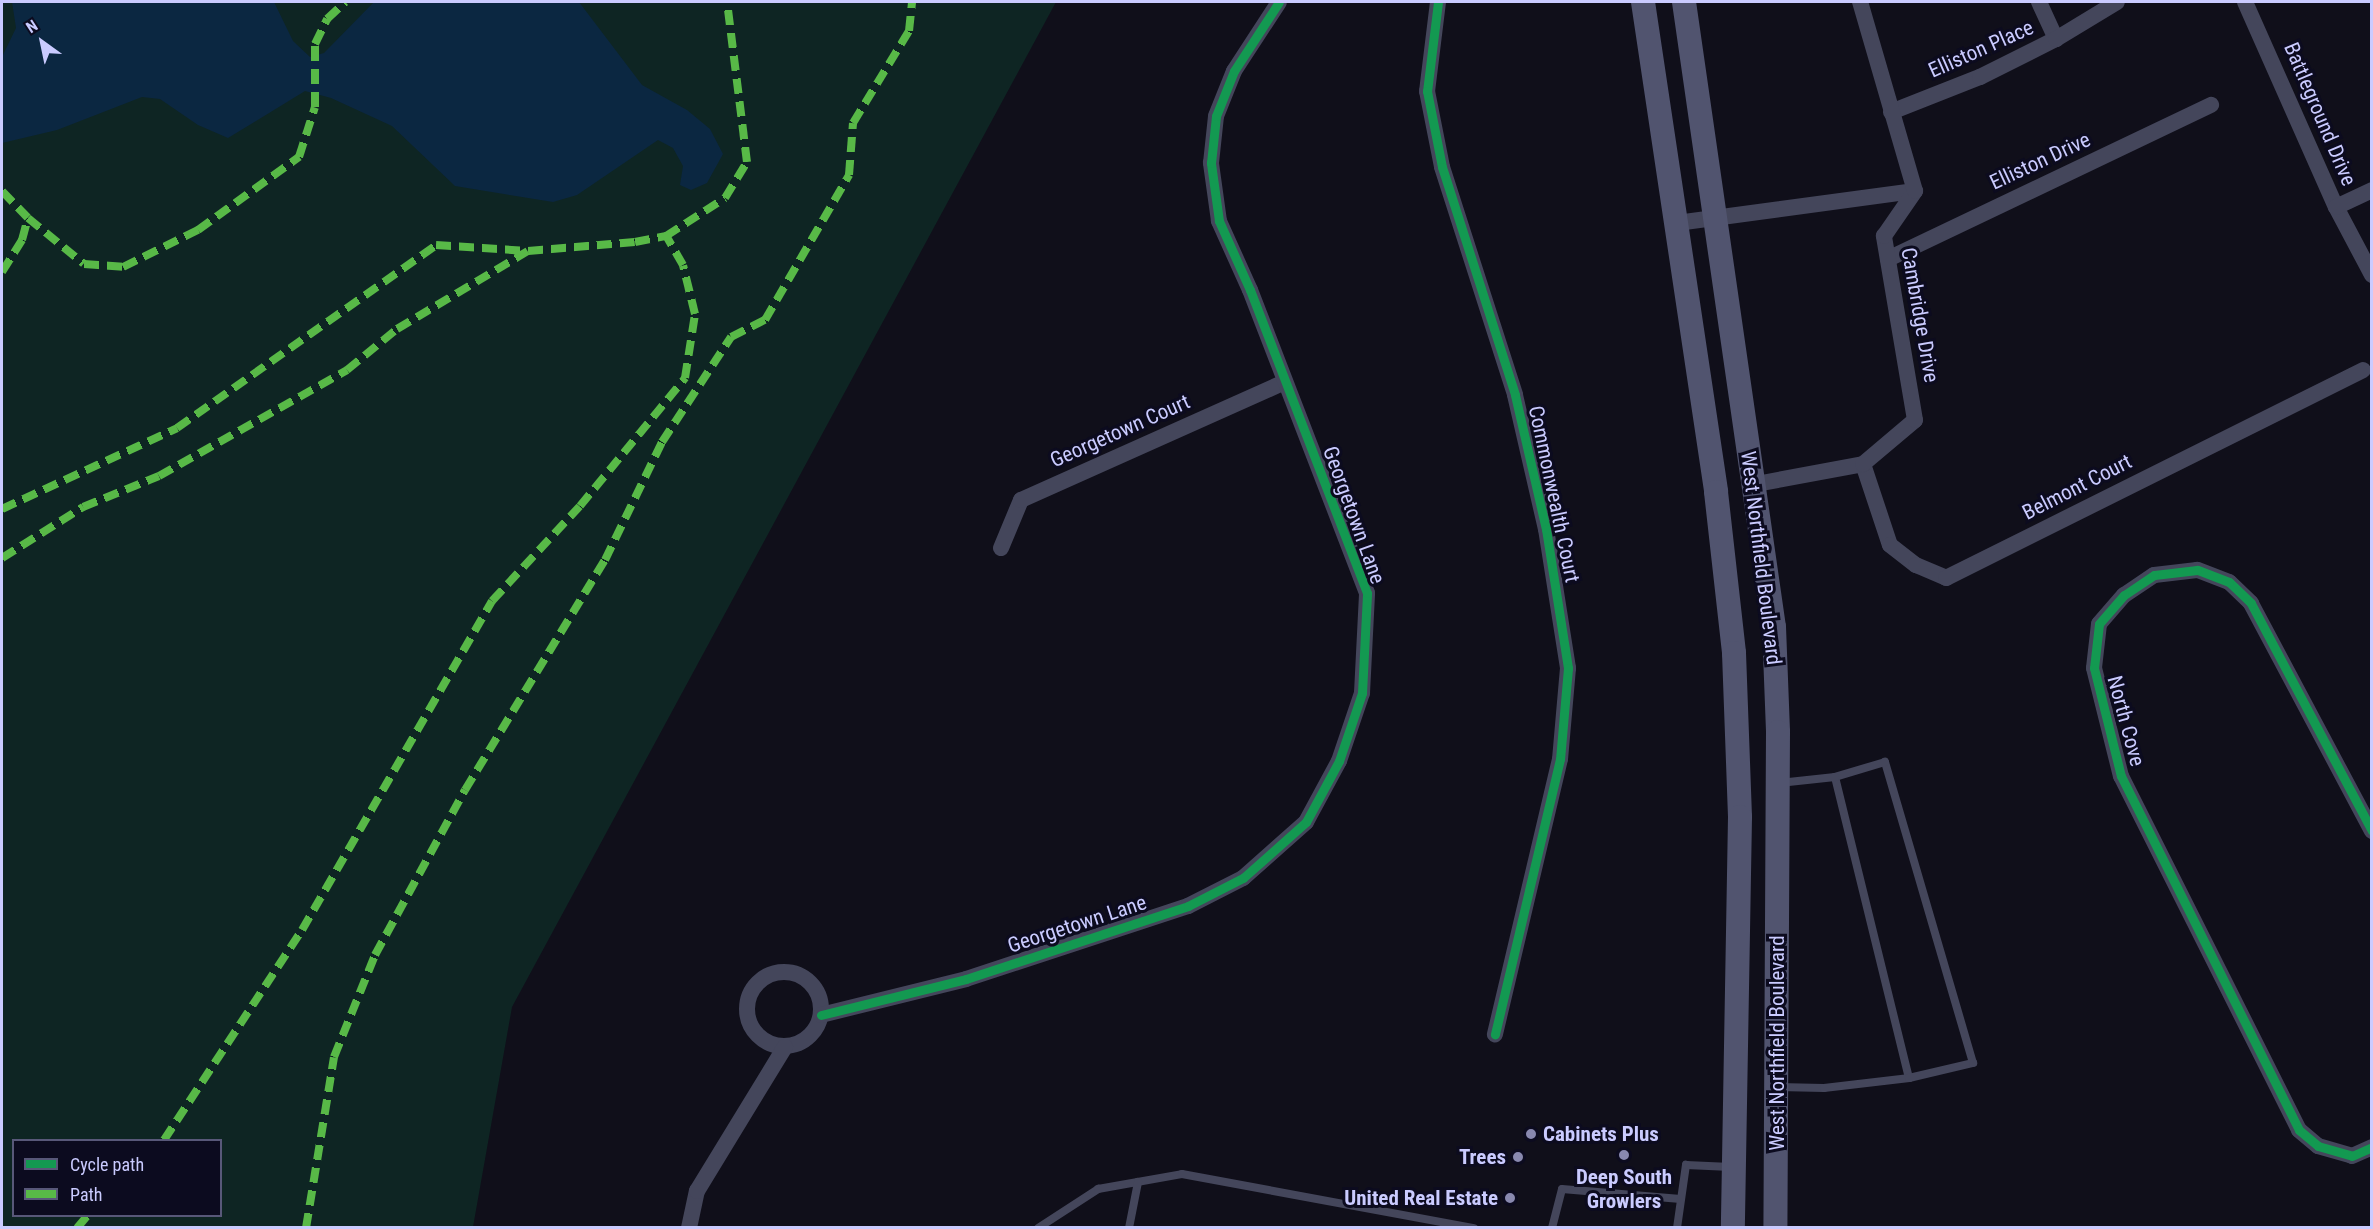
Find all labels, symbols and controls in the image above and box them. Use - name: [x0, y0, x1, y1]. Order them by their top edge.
- north arrow: [12, 12, 72, 72]
- street label: Elliston Place: [1925, 15, 2037, 83]
- text: N: [23, 16, 41, 37]
- street label: Battleground Drive: [2278, 39, 2362, 189]
- street label: Elliston Drive: [1986, 127, 2094, 195]
- street label: Cambridge Drive: [1896, 246, 1944, 384]
- street label: Georgetown Court: [1046, 389, 1194, 473]
- street label: Commonwealth Court: [1523, 403, 1585, 585]
- street label: Georgetown Lane: [1317, 443, 1391, 587]
- street label: Belmont Court: [2018, 449, 2136, 525]
- street label: West Northfield Boulevard: [1735, 450, 1787, 666]
- street label: North Cove: [2102, 673, 2150, 769]
- street label: Georgetown Lane: [1004, 890, 1150, 958]
- street label: West Northfield Boulevard: [1764, 935, 1790, 1151]
- place label: Cabinets Plus: [1543, 1121, 1659, 1147]
- marker: Cabinets Plus: [1524, 1127, 1538, 1141]
- legend: [12, 1139, 222, 1217]
- place label: Trees: [1459, 1144, 1506, 1170]
- marker: Deep South Growlers: [1617, 1148, 1631, 1162]
- marker: Trees: [1511, 1150, 1525, 1164]
- text: Cycle path: [70, 1154, 144, 1175]
- place label: Deep South Growlers: [1576, 1164, 1672, 1214]
- text: Path: [70, 1184, 103, 1205]
- place label: United Real Estate: [1344, 1185, 1498, 1211]
- marker: United Real Estate: [1503, 1191, 1517, 1205]

